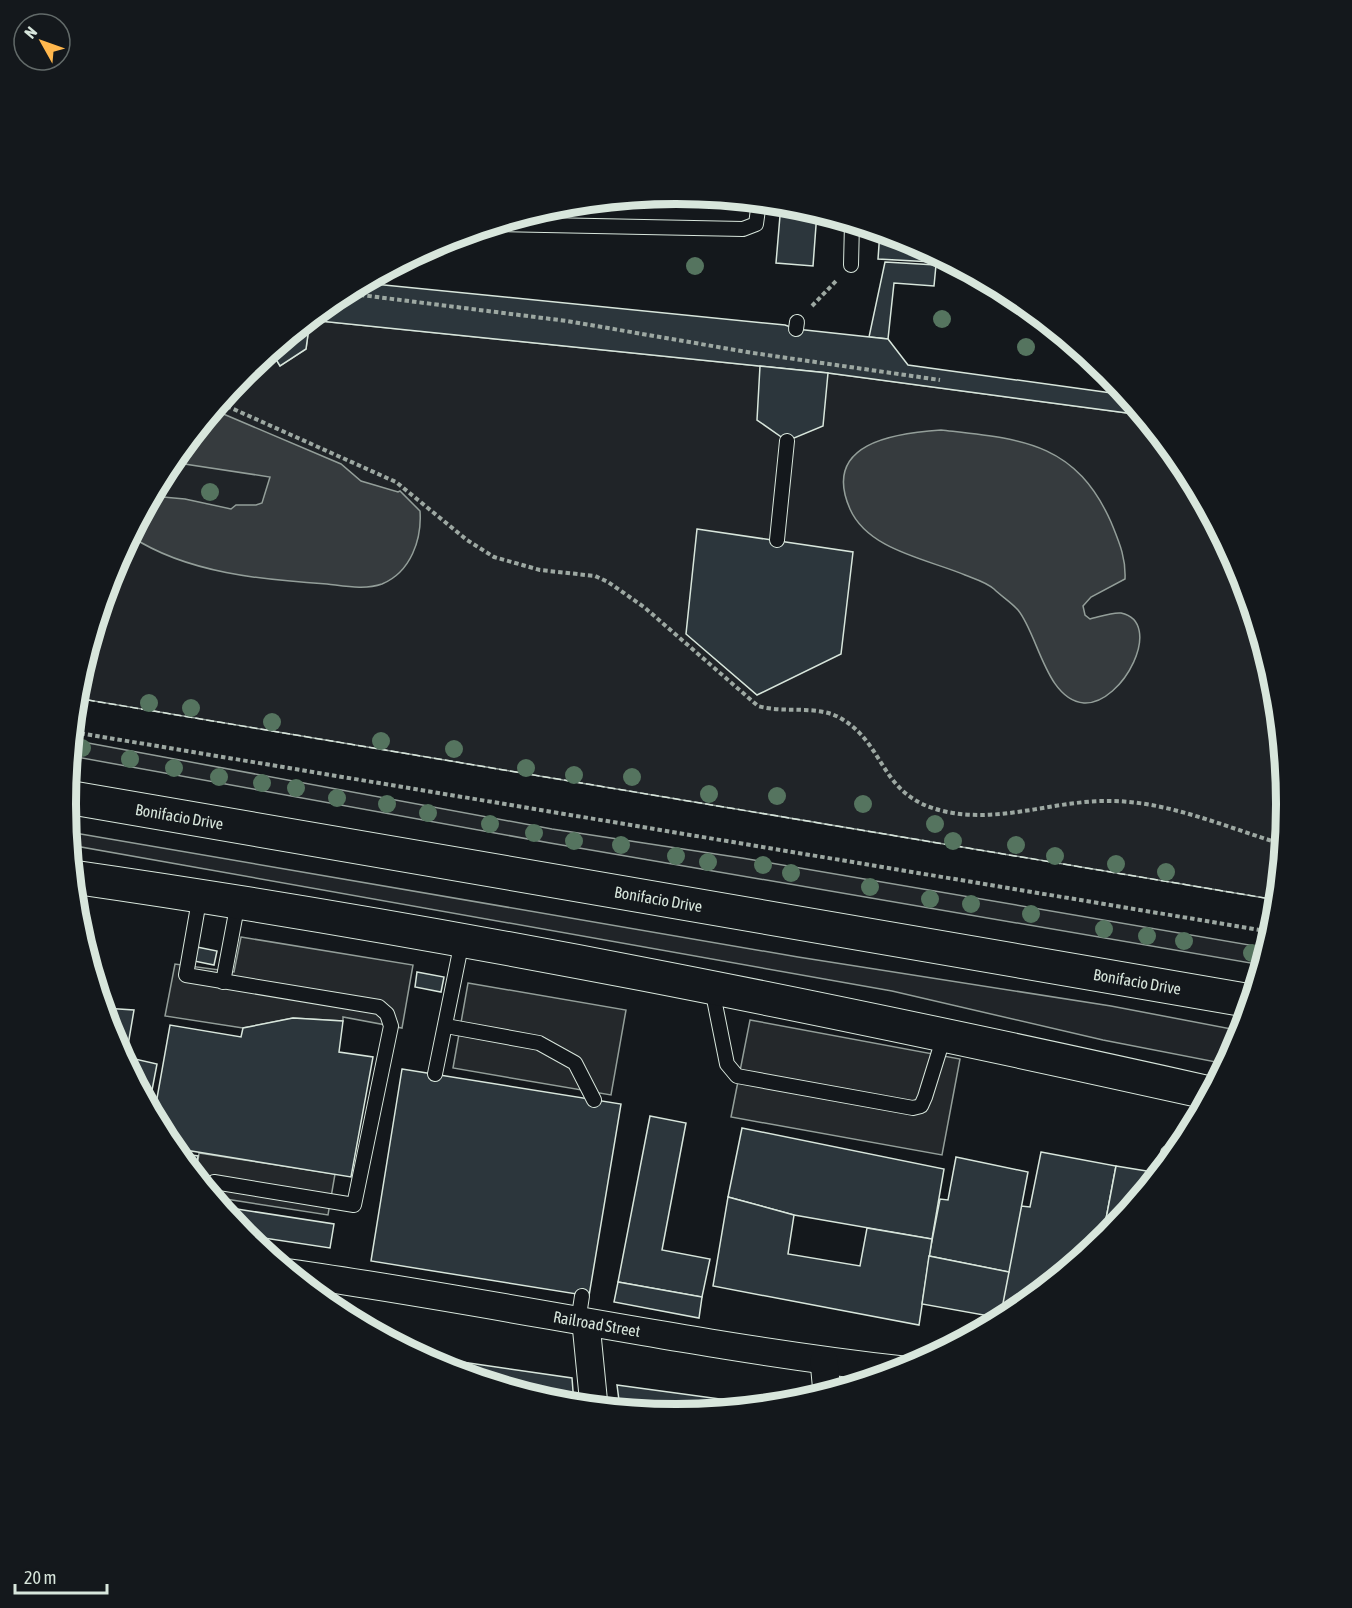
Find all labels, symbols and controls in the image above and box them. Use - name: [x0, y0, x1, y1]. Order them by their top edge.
- north arrow: [12, 12, 72, 72]
- text: N: [21, 23, 40, 42]
- street label: Bonifacio Drive: [134, 800, 225, 833]
- street label: Bonifacio Drive: [613, 882, 704, 915]
- street label: Bonifacio Drive: [1092, 965, 1183, 998]
- street label: Railroad Street: [552, 1307, 642, 1340]
- scale bar: [15, 1557, 106, 1595]
- text: 20 m: [24, 1567, 56, 1588]

